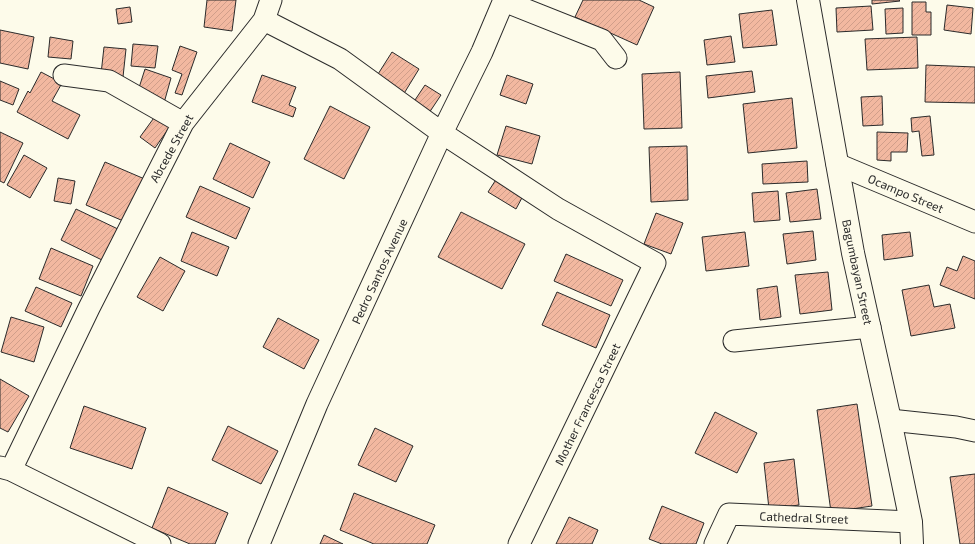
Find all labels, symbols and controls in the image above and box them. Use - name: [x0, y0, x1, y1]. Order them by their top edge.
- street label: Abcede Street: [146, 111, 196, 185]
- street label: Ocampo Street: [866, 171, 946, 215]
- street label: Pedro Santos Avenue: [348, 216, 410, 326]
- street label: Bagumbayan Street: [840, 218, 876, 326]
- street label: Mother Francesca Street: [551, 340, 623, 467]
- street label: Cathedral Street: [759, 508, 849, 526]

